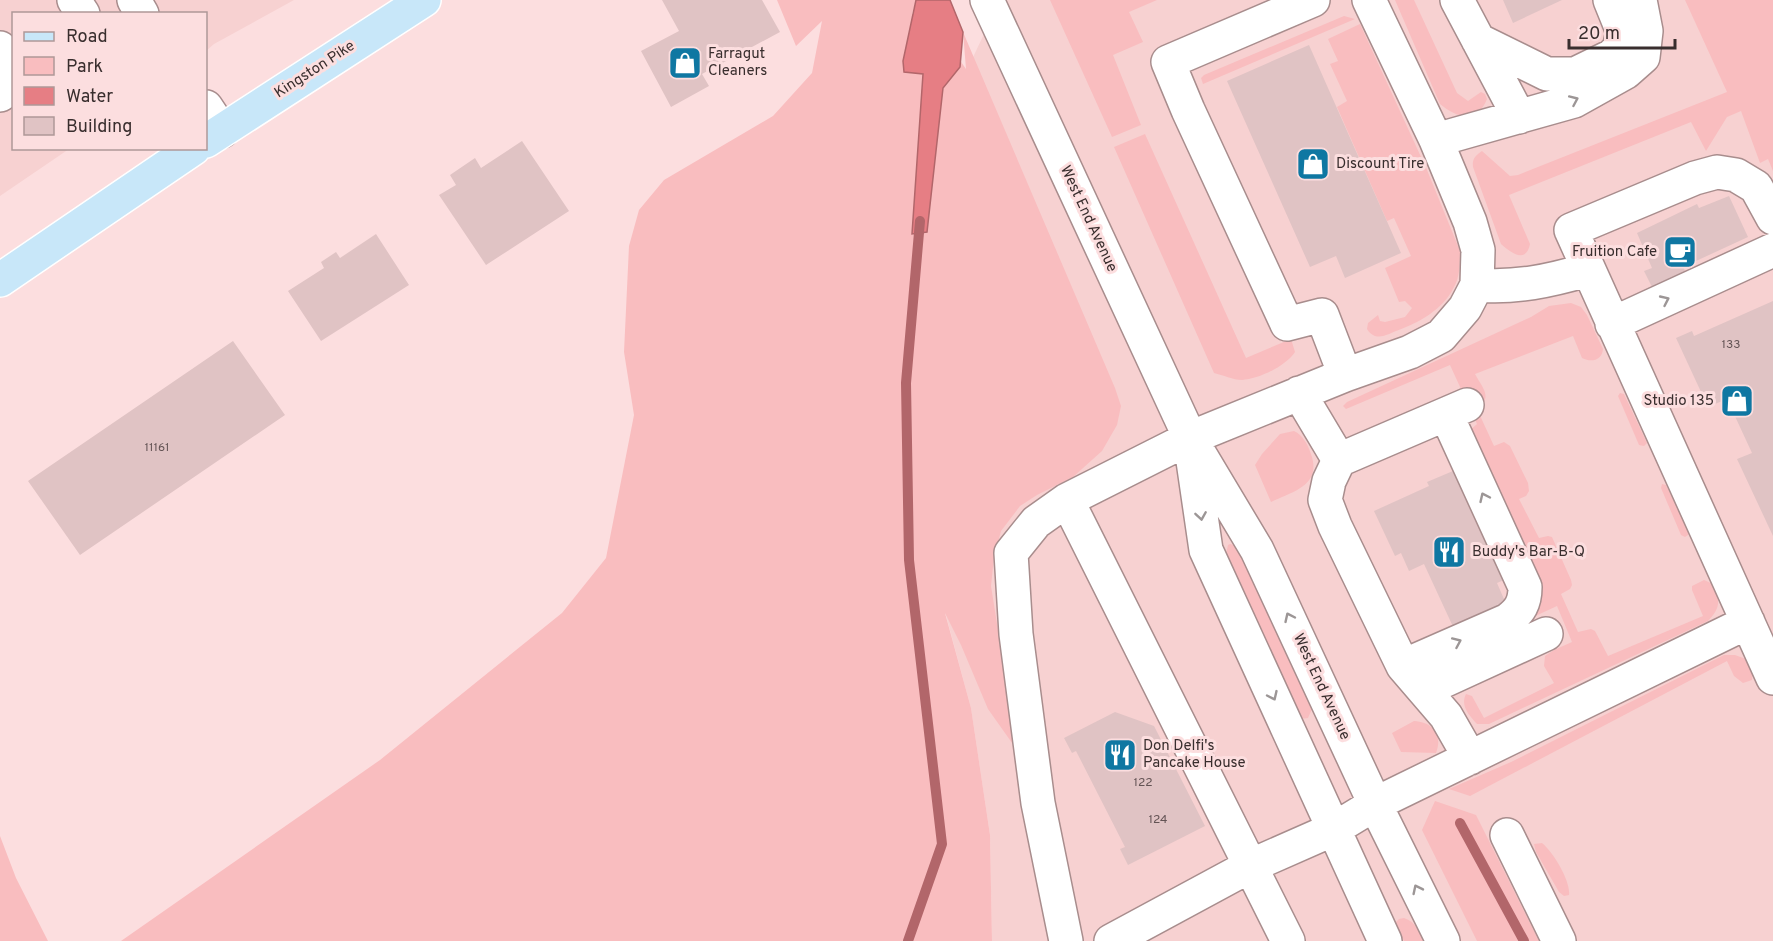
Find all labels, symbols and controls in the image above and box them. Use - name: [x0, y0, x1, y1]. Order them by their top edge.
- legend: [12, 12, 207, 150]
- scale bar: [1569, 12, 1676, 50]
- text: 20 m: [1578, 23, 1620, 46]
- text: Road: [66, 26, 108, 49]
- street label: Kingston Pike: [271, 37, 359, 103]
- shop icon: Farragut Cleaners: [667, 45, 703, 81]
- place label: Farragut Cleaners: [708, 45, 767, 81]
- text: Park: [66, 56, 103, 79]
- text: Water: [66, 86, 113, 109]
- one-way arrow: [1568, 95, 1579, 107]
- text: Building: [66, 116, 132, 139]
- shop icon: Discount Tire: [1295, 146, 1331, 182]
- place label: Discount Tire: [1336, 155, 1424, 174]
- street label: West End Avenue: [1055, 163, 1121, 275]
- cafe icon: Fruition Cafe: [1662, 234, 1698, 270]
- place label: Fruition Cafe: [1572, 243, 1657, 262]
- one-way arrow: [1659, 295, 1670, 307]
- house number: 133: [1722, 337, 1740, 353]
- shop icon: Studio 135: [1719, 383, 1755, 419]
- place label: Studio 135: [1643, 392, 1714, 411]
- house number: 11161: [144, 440, 170, 456]
- one-way arrow: [1479, 492, 1491, 503]
- one-way arrow: [1195, 512, 1207, 521]
- restaurant icon: Buddy's Bar-B-Q: [1431, 534, 1467, 570]
- place label: Buddy's Bar-B-Q: [1472, 543, 1585, 562]
- one-way arrow: [1284, 613, 1296, 624]
- street label: West End Avenue: [1288, 631, 1354, 743]
- one-way arrow: [1450, 637, 1461, 649]
- one-way arrow: [1266, 690, 1278, 701]
- restaurant icon: Don Delfi's Pancake House: [1102, 737, 1138, 773]
- place label: Don Delfi's Pancake House: [1143, 737, 1246, 773]
- house number: 122: [1133, 775, 1153, 791]
- house number: 124: [1148, 812, 1168, 828]
- one-way arrow: [1412, 884, 1424, 895]

